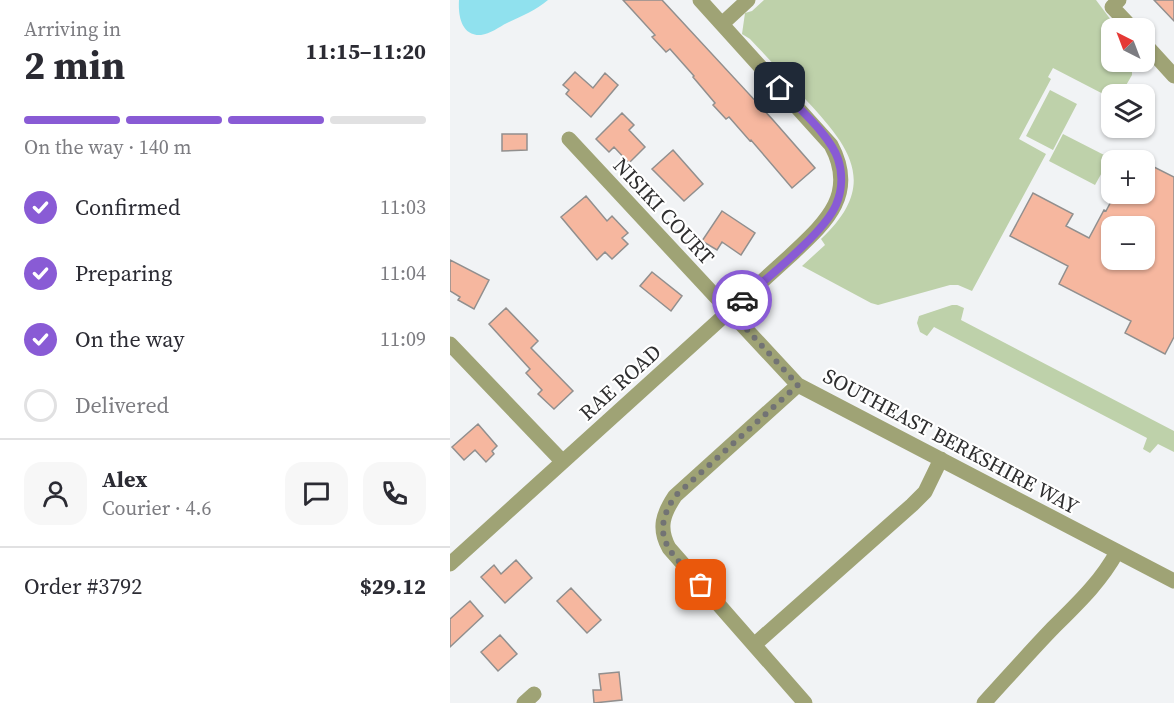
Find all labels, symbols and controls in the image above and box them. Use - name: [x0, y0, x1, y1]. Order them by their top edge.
- text: Arriving in: [24, 15, 121, 43]
- north arrow: [1101, 18, 1155, 72]
- map controls: [1101, 18, 1155, 270]
- text: 11:15–11:20: [306, 36, 426, 66]
- text: 2 min: [24, 39, 125, 92]
- pin: [754, 62, 805, 113]
- icon: home: [763, 71, 796, 104]
- button: layers: [1101, 84, 1155, 138]
- text: On the way · 140 m: [24, 133, 191, 161]
- button: +: [1101, 150, 1155, 204]
- street label: NISIKI COURT: [607, 151, 721, 271]
- icon: check: [24, 191, 57, 224]
- text: Confirmed: [75, 192, 180, 222]
- text: 11:03: [380, 193, 426, 221]
- button: −: [1101, 216, 1155, 270]
- icon: check: [24, 257, 57, 290]
- text: Preparing: [75, 258, 172, 288]
- text: 11:04: [380, 259, 426, 287]
- courier: [712, 270, 772, 330]
- icon: car: [726, 284, 759, 317]
- icon: check: [24, 323, 57, 356]
- text: On the way: [75, 324, 184, 354]
- text: 11:09: [380, 325, 426, 353]
- street label: RAE ROAD: [573, 337, 667, 427]
- street label: SOUTHEAST BERKSHIRE WAY: [818, 361, 1084, 521]
- text: Delivered: [75, 390, 169, 420]
- button: person: [24, 462, 87, 525]
- button: chat: [285, 462, 348, 525]
- button: phone: [363, 462, 426, 525]
- text: Alex: [102, 464, 147, 494]
- text: Courier · 4.6: [102, 494, 211, 522]
- pin: [675, 559, 726, 610]
- icon: bag: [684, 568, 717, 601]
- text: Order #3792: [24, 571, 142, 601]
- text: $29.12: [360, 571, 426, 601]

